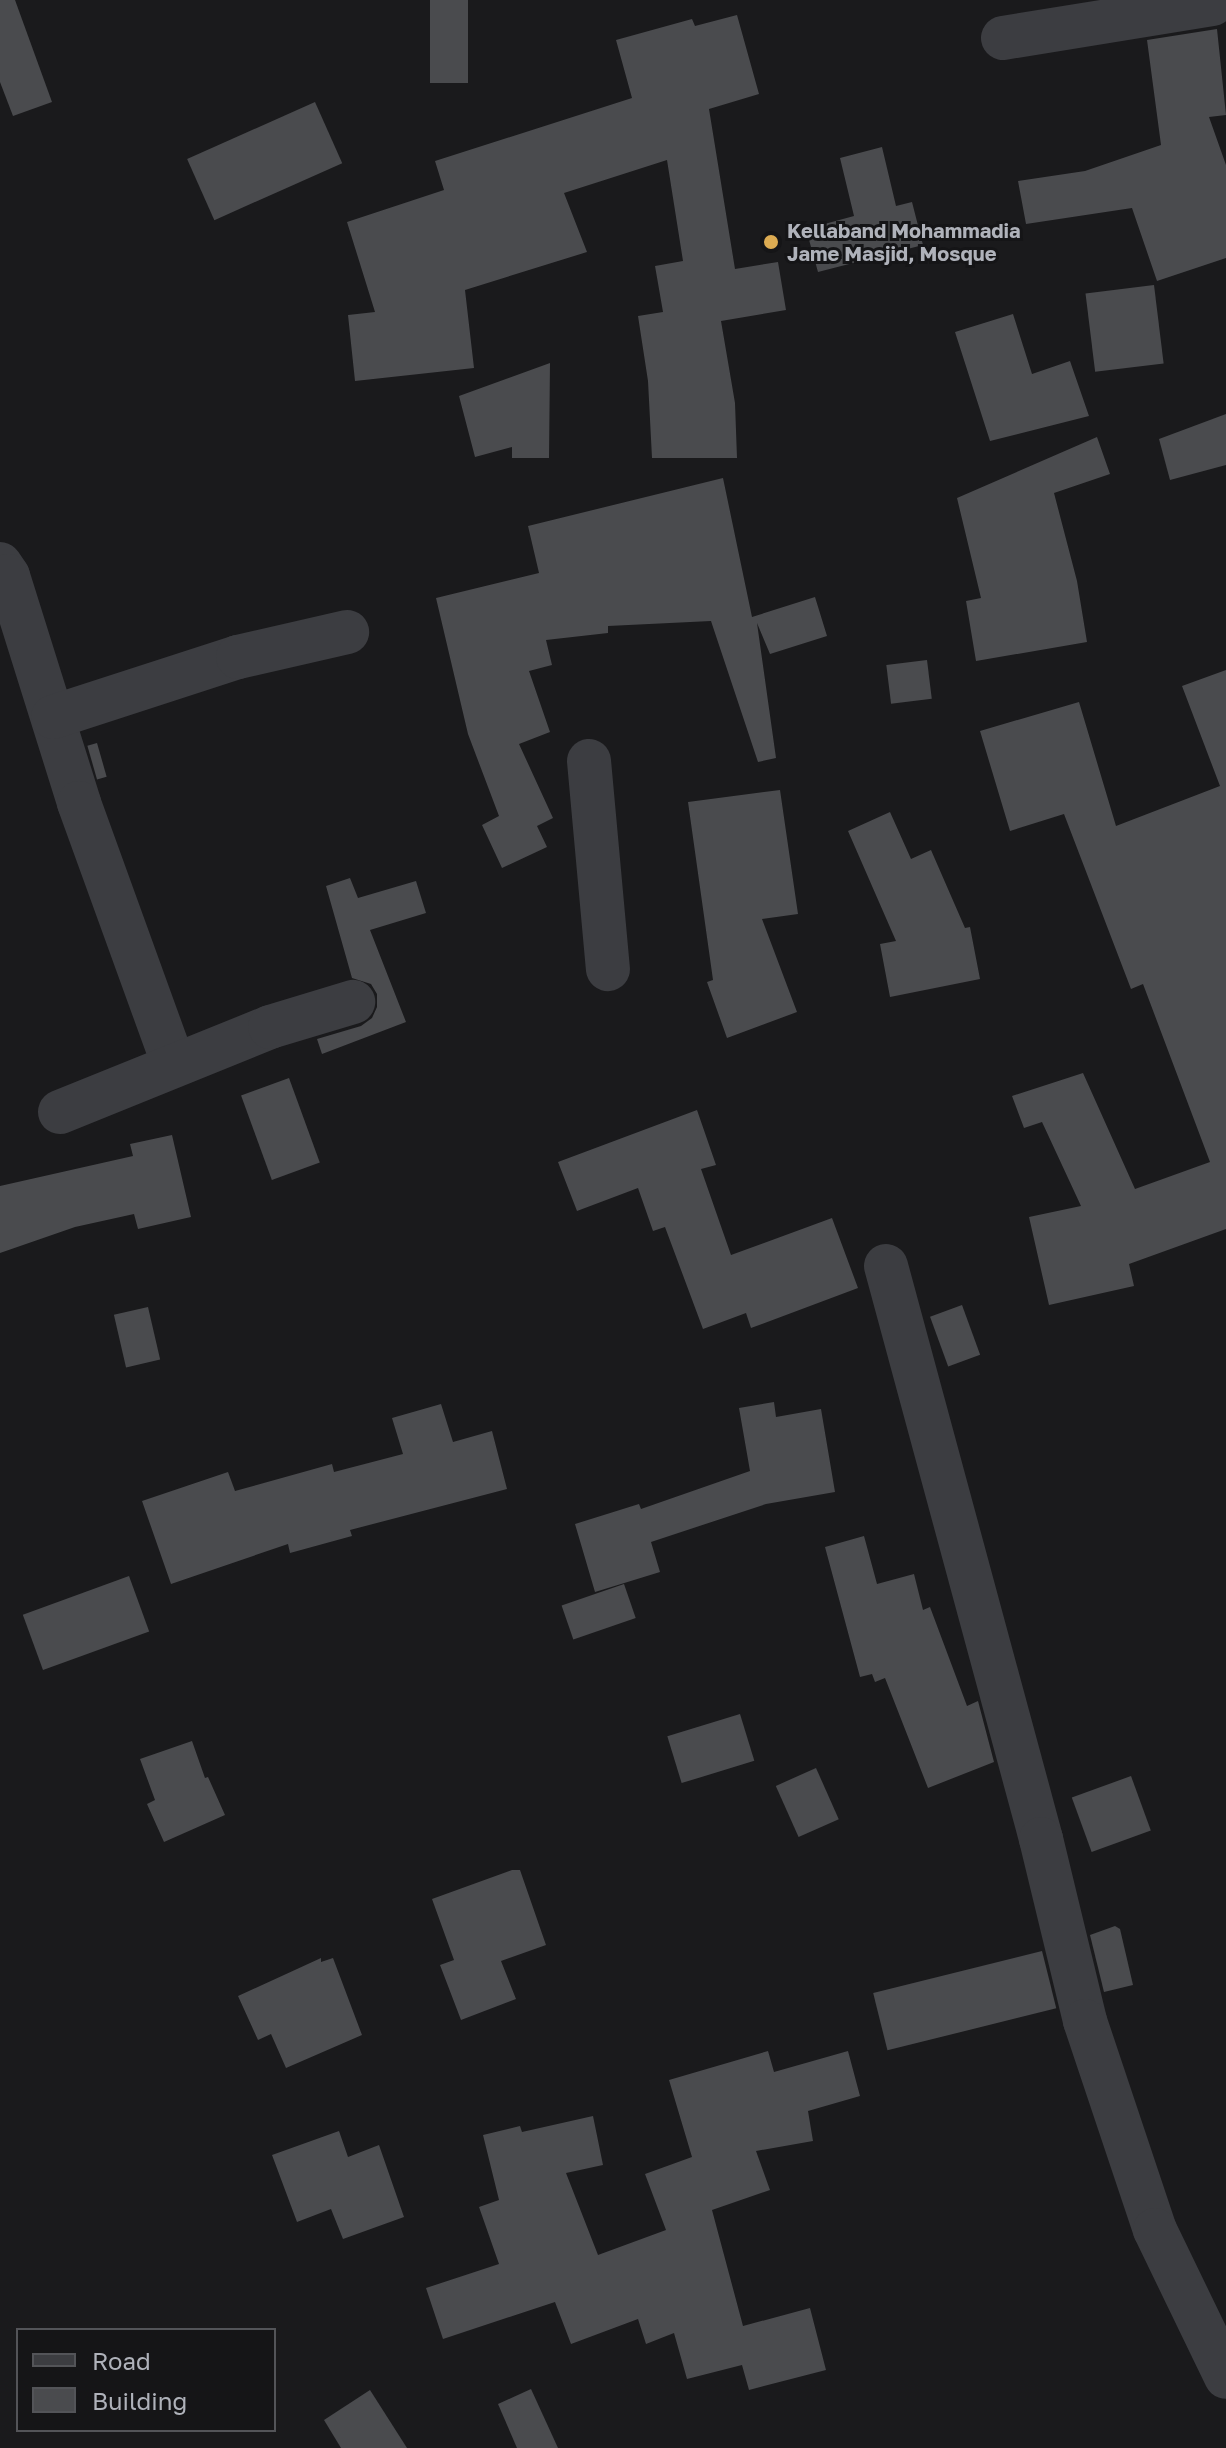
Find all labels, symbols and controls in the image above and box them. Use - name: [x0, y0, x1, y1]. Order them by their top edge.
- place label: Kellaband Mohammadia Jame Masjid, Mosque: [787, 218, 1021, 265]
- marker: Kellaband Mohammadia Jame Masjid, Mosque: [762, 233, 780, 251]
- legend: [16, 2328, 276, 2432]
- text: Road: [92, 2346, 151, 2375]
- text: Building: [92, 2386, 187, 2415]

